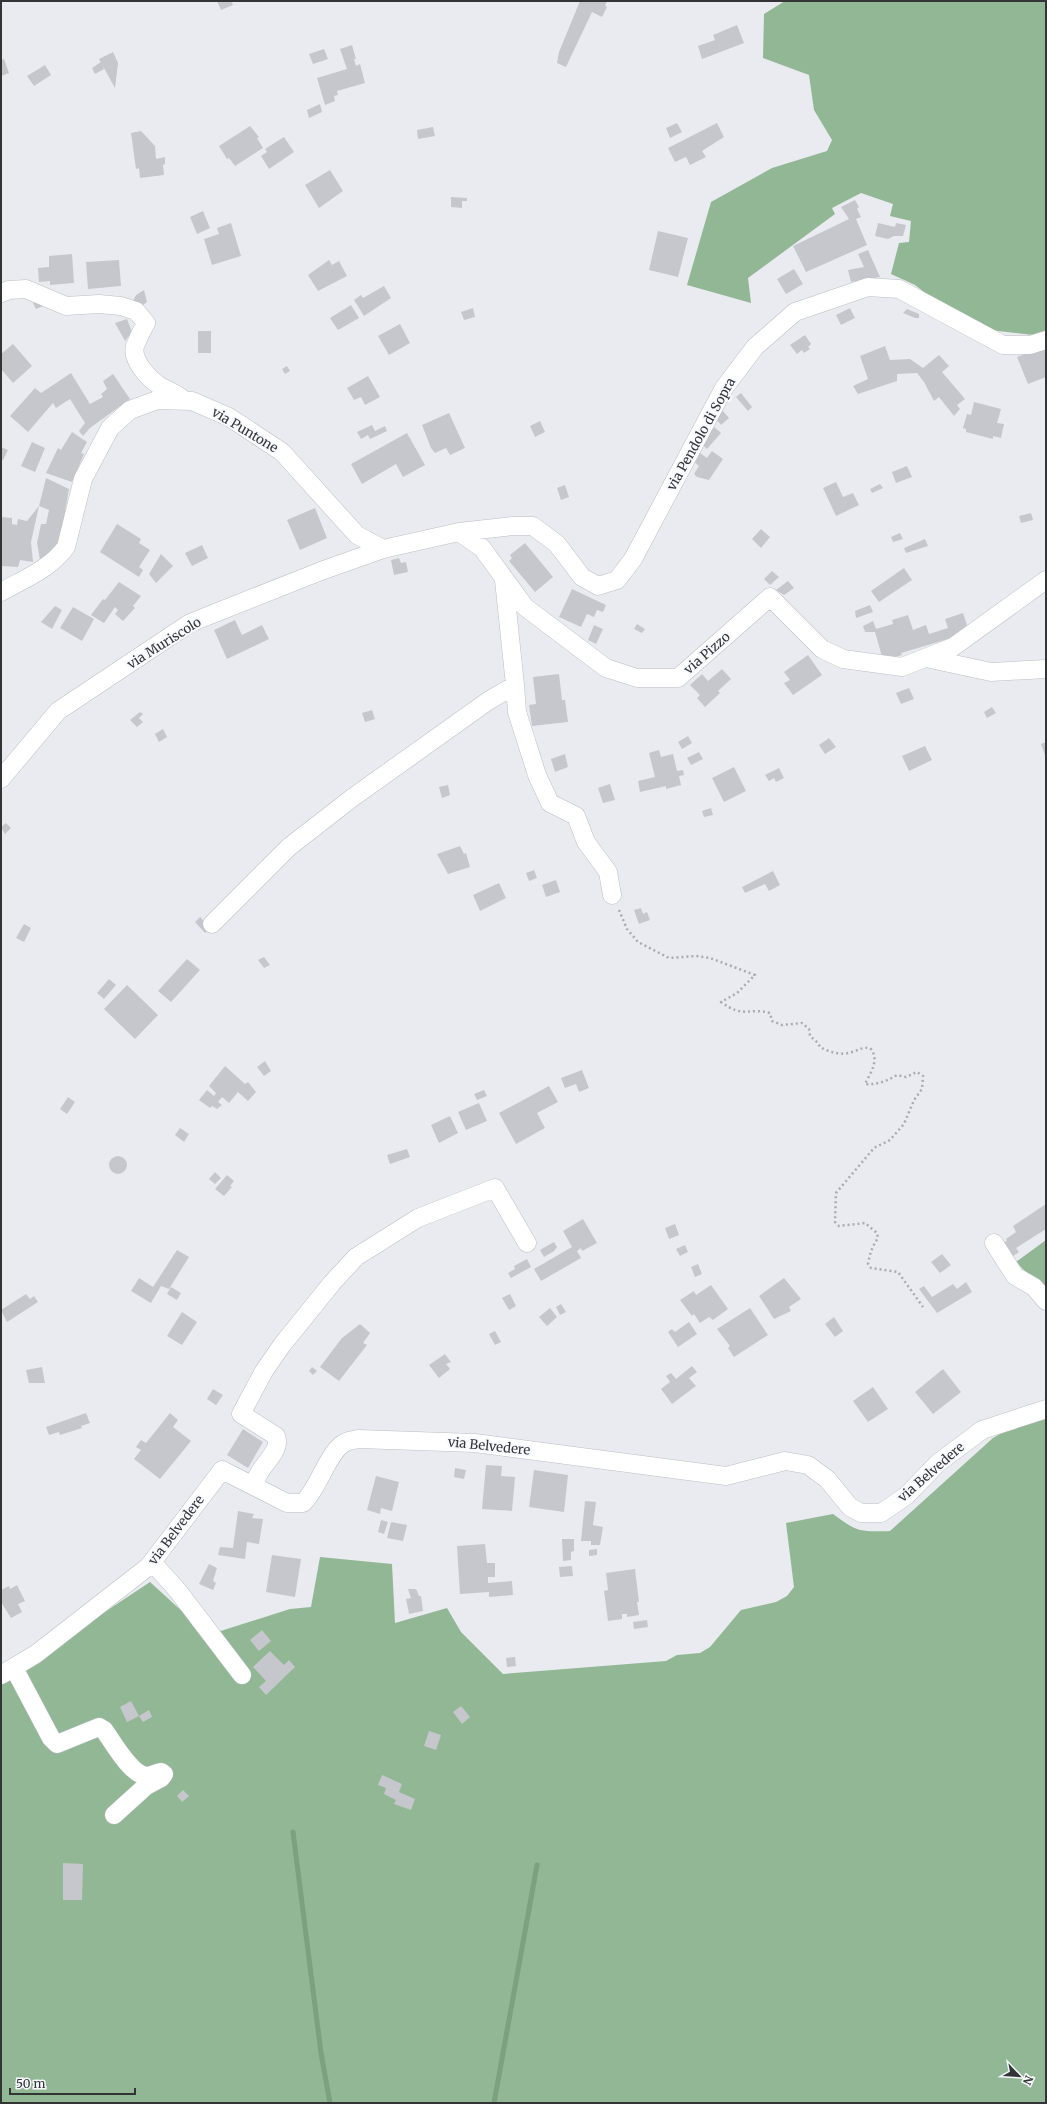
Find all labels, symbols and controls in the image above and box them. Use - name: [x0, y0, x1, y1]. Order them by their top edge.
- street label: via Pendolo di Sopra: [662, 375, 739, 494]
- street label: via Puntone: [208, 403, 281, 457]
- street label: via Muriscolo: [123, 613, 205, 673]
- street label: via Pizzo: [680, 628, 734, 678]
- street label: via Belvedere: [446, 1433, 531, 1459]
- street label: via Belvedere: [893, 1438, 968, 1506]
- street label: via Belvedere: [144, 1492, 208, 1569]
- north arrow: [999, 2056, 1039, 2096]
- scale bar: [10, 2070, 135, 2096]
- text: N: [1020, 2073, 1036, 2087]
- text: 50 m: [16, 2076, 45, 2091]

